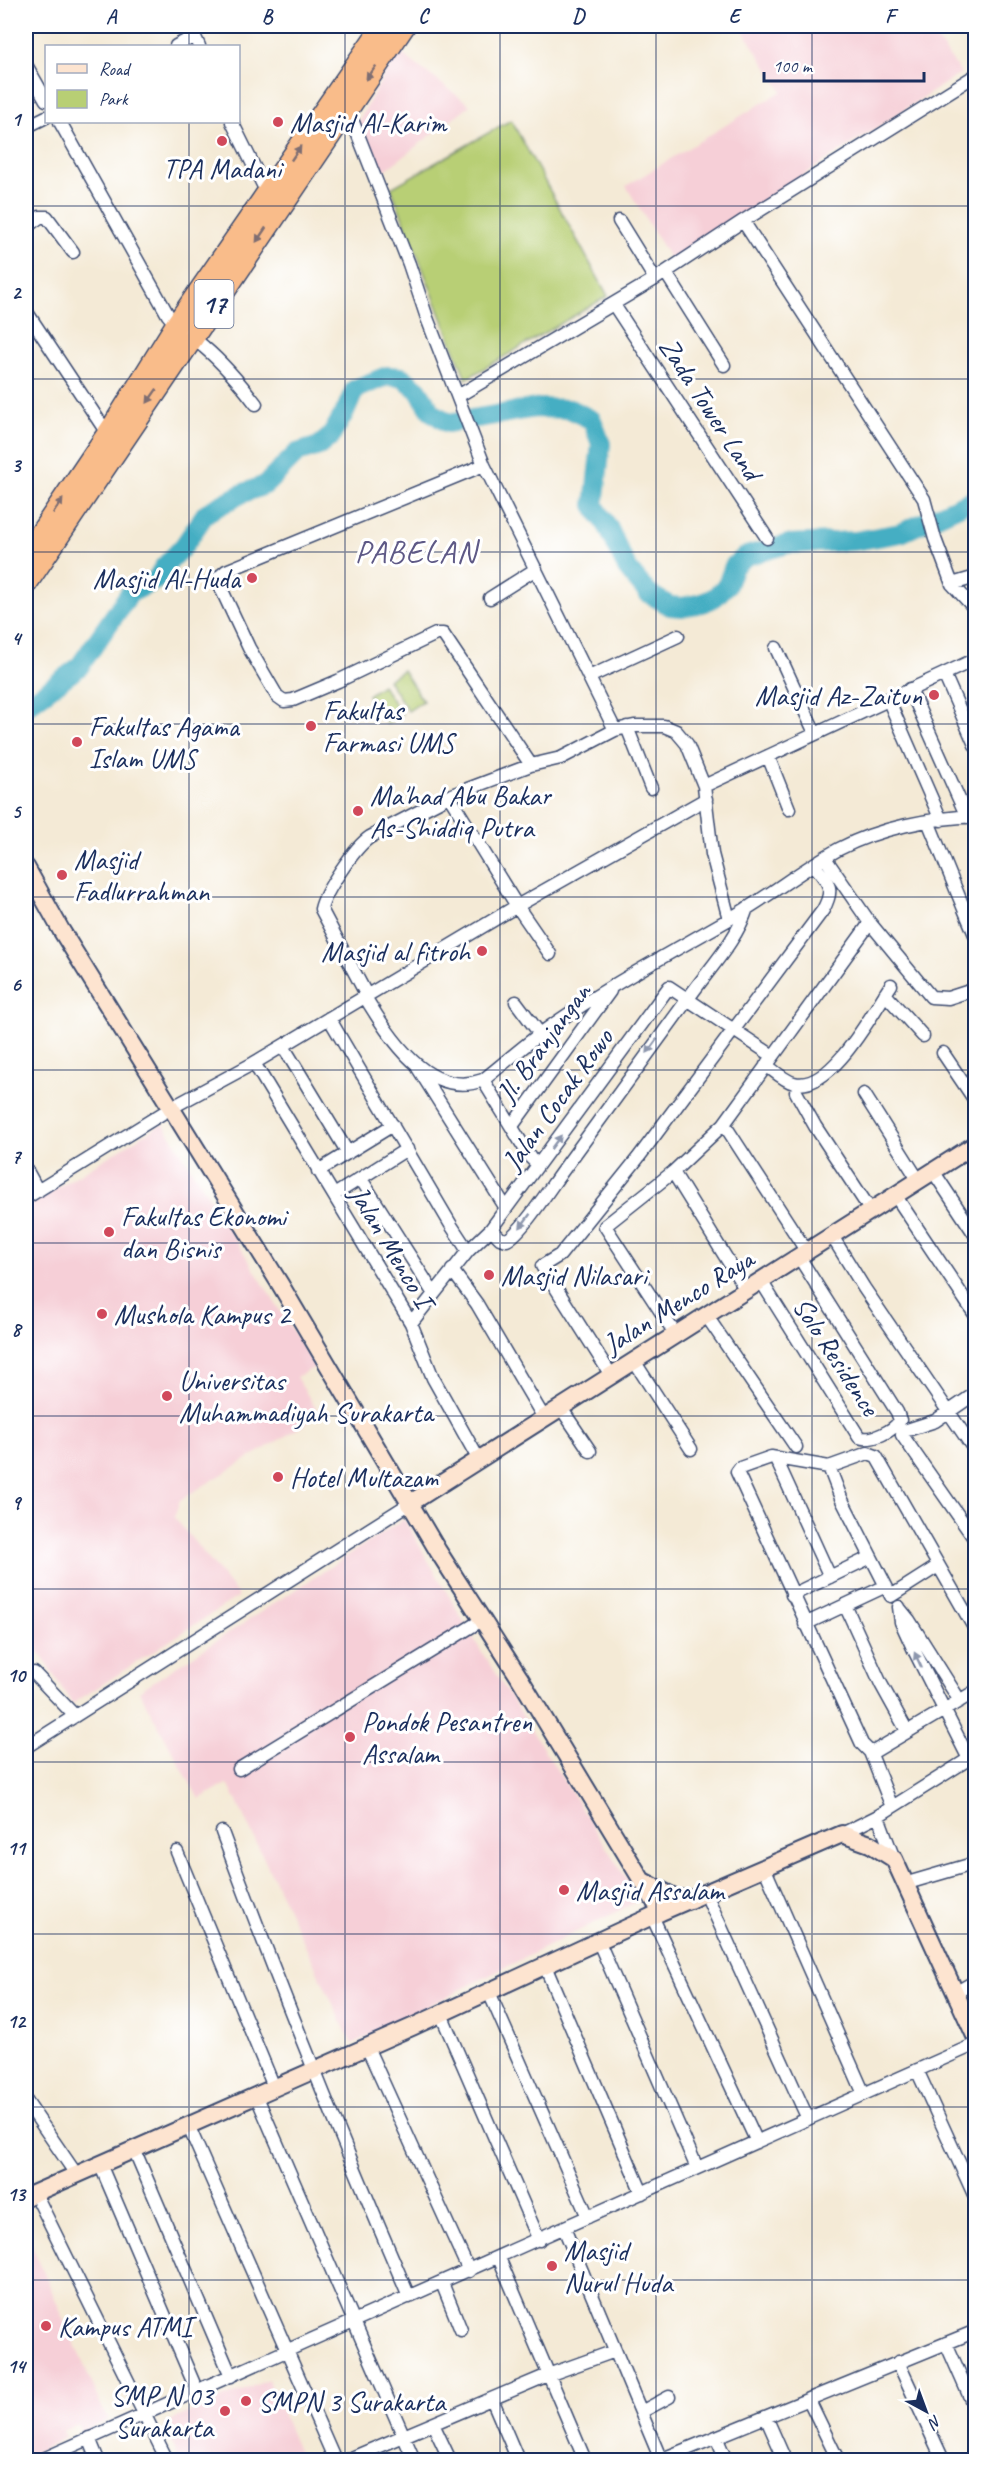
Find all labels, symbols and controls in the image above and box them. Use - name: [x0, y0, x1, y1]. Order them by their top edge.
- text: A: [106, 4, 118, 29]
- text: B: [262, 4, 274, 29]
- text: C: [418, 4, 430, 29]
- text: D: [572, 4, 586, 29]
- text: E: [729, 4, 743, 29]
- text: F: [885, 4, 899, 29]
- legend: [45, 45, 240, 123]
- scale bar: [764, 45, 924, 83]
- text: 100 m: [773, 55, 814, 77]
- text: Road: [99, 58, 132, 80]
- one-way arrow: [365, 65, 377, 81]
- text: Park: [99, 88, 129, 110]
- place label: Masjid Al-Karim: [290, 105, 448, 140]
- text: 1: [12, 107, 23, 132]
- marker: Masjid Al-Karim: [271, 115, 285, 129]
- marker: TPA Madani: [215, 134, 229, 148]
- one-way arrow: [290, 145, 301, 161]
- place label: TPA Madani: [163, 151, 285, 186]
- one-way arrow: [255, 226, 267, 242]
- text: 2: [12, 280, 23, 305]
- road number: 17: [194, 280, 234, 328]
- street label: Zada Tower Land: [652, 331, 772, 489]
- one-way arrow: [147, 388, 158, 404]
- text: 3: [12, 453, 23, 478]
- one-way arrow: [52, 498, 63, 514]
- district label: PABELAN: [355, 531, 481, 572]
- place label: Masjid Al-Huda: [93, 561, 242, 596]
- marker: Masjid Al-Huda: [245, 571, 259, 585]
- text: 4: [12, 626, 24, 651]
- place label: Masjid Az-Zaitun: [755, 678, 922, 713]
- marker: Masjid Az-Zaitun: [927, 688, 941, 702]
- place label: Fakultas Farmasi UMS: [323, 693, 457, 760]
- place label: Fakultas Agama Islam UMS: [89, 709, 240, 776]
- marker: Fakultas Farmasi UMS: [304, 719, 318, 733]
- marker: Fakultas Agama Islam UMS: [70, 735, 84, 749]
- place label: Ma'had Abu Bakar As-Shiddiq Putra: [370, 778, 553, 845]
- text: 5: [12, 799, 23, 824]
- marker: Ma'had Abu Bakar As-Shiddiq Putra: [351, 804, 365, 818]
- place label: Masjid Fadlurrahman: [74, 842, 210, 909]
- marker: Masjid Fadlurrahman: [55, 868, 69, 882]
- place label: Masjid al fitroh: [321, 934, 472, 969]
- marker: Masjid al fitroh: [475, 944, 489, 958]
- text: 6: [11, 972, 22, 997]
- street label: Jl. Branjangan: [487, 975, 599, 1110]
- street label: Jalan Cocak Rowo: [493, 1020, 622, 1179]
- one-way arrow: [647, 1039, 659, 1054]
- one-way arrow: [550, 1134, 562, 1150]
- text: 7: [12, 1144, 23, 1169]
- street label: Jalan Menco I: [341, 1177, 444, 1318]
- place label: Fakultas Ekonomi dan Bisnis: [121, 1199, 290, 1266]
- one-way arrow: [519, 1212, 531, 1228]
- marker: Fakultas Ekonomi dan Bisnis: [102, 1225, 116, 1239]
- street label: Jalan Menco Raya: [595, 1240, 762, 1362]
- place label: Masjid Nilasari: [501, 1258, 651, 1293]
- marker: Masjid Nilasari: [482, 1268, 496, 1282]
- street label: Solo Residence: [785, 1291, 889, 1424]
- place label: Mushola Kampus 2: [114, 1297, 292, 1332]
- marker: Mushola Kampus 2: [95, 1307, 109, 1321]
- text: 8: [12, 1317, 24, 1342]
- place label: Universitas Muhammadiyah Surakarta: [179, 1363, 435, 1430]
- marker: Universitas Muhammadiyah Surakarta: [160, 1389, 174, 1403]
- place label: Hotel Multazam: [290, 1460, 439, 1495]
- marker: Hotel Multazam: [271, 1470, 285, 1484]
- text: 9: [12, 1490, 23, 1515]
- one-way arrow: [914, 1651, 923, 1668]
- text: 10: [7, 1663, 27, 1688]
- place label: Pondok Pesantren Assalam: [362, 1704, 532, 1771]
- marker: Pondok Pesantren Assalam: [343, 1730, 357, 1744]
- text: 11: [7, 1836, 27, 1861]
- place label: Masjid Assalam: [576, 1873, 726, 1908]
- marker: Masjid Assalam: [557, 1883, 571, 1897]
- text: 12: [7, 2009, 27, 2034]
- text: 13: [7, 2182, 27, 2207]
- place label: Masjid Nurul Huda: [564, 2233, 674, 2300]
- marker: Masjid Nurul Huda: [545, 2259, 559, 2273]
- place label: Kampus ATMI: [58, 2309, 198, 2344]
- marker: Kampus ATMI: [39, 2319, 53, 2333]
- text: 14: [7, 2354, 28, 2379]
- place label: SMP N 03 Surakarta: [111, 2378, 215, 2445]
- north arrow: [896, 2381, 956, 2441]
- place label: SMPN 3 Surakarta: [258, 2384, 447, 2419]
- marker: SMPN 3 Surakarta: [239, 2394, 253, 2408]
- marker: SMP N 03 Surakarta: [218, 2404, 232, 2418]
- text: N: [923, 2411, 945, 2434]

